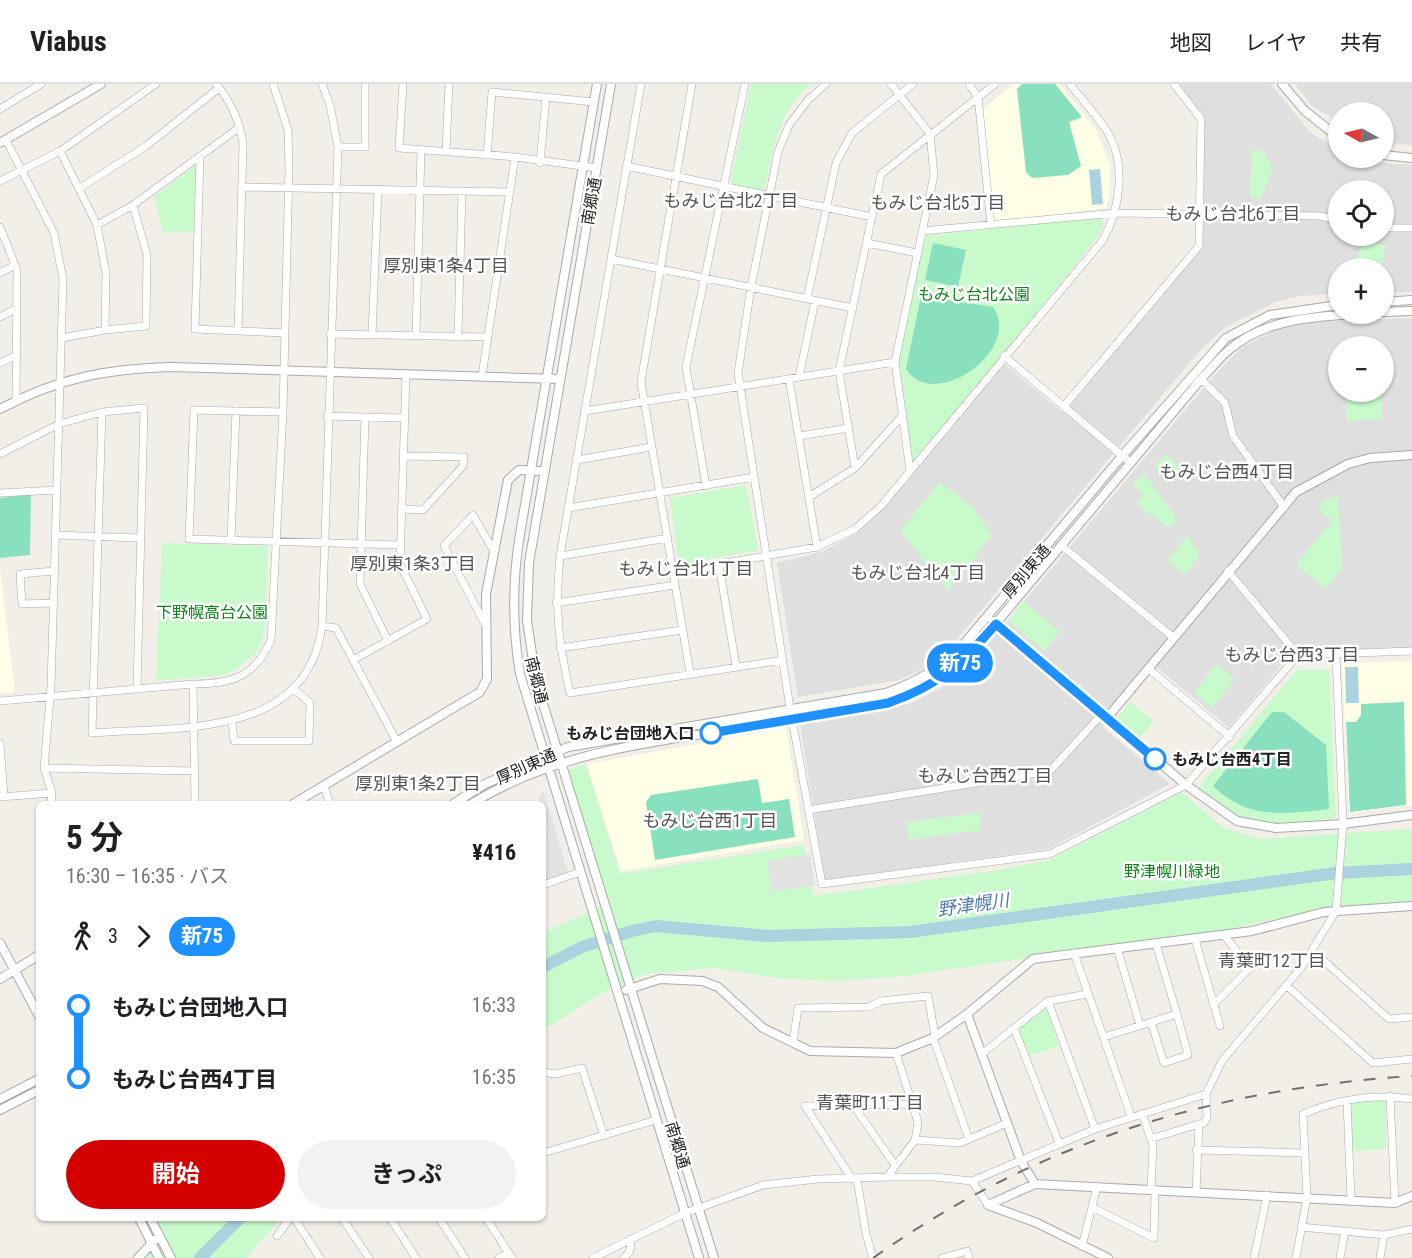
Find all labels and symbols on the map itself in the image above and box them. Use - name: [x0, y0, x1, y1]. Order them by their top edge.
- north arrow: [1328, 102, 1394, 168]
- street label: 南郷通: [578, 176, 605, 226]
- district label: もみじ台北2丁目: [664, 190, 798, 211]
- district label: もみじ台北5丁目: [871, 192, 1005, 213]
- district label: もみじ台北6丁目: [1166, 203, 1300, 224]
- district label: 厚別東1条4丁目: [383, 255, 509, 276]
- park label: もみじ台北公園: [918, 285, 1030, 304]
- district label: もみじ台西4丁目: [1160, 461, 1294, 482]
- street label: 厚別東通: [999, 541, 1054, 602]
- district label: 厚別東1条3丁目: [350, 553, 476, 574]
- district label: もみじ台北1丁目: [619, 558, 753, 579]
- district label: もみじ台北4丁目: [851, 562, 985, 583]
- park label: 下野幌高台公園: [156, 603, 268, 622]
- line badge: 新75: [926, 644, 994, 682]
- district label: もみじ台西3丁目: [1225, 644, 1359, 665]
- street label: 南郷通: [521, 655, 552, 706]
- marker: もみじ台団地入口: [700, 722, 722, 744]
- place label: もみじ台団地入口: [566, 724, 694, 743]
- street label: 厚別東通: [493, 745, 559, 788]
- marker: もみじ台西4丁目: [1144, 748, 1166, 770]
- place label: もみじ台西4丁目: [1172, 750, 1292, 769]
- district label: もみじ台西2丁目: [918, 765, 1052, 786]
- district label: 厚別東1条2丁目: [355, 773, 481, 794]
- district label: もみじ台西1丁目: [643, 810, 777, 831]
- park label: 野津幌川緑地: [1124, 862, 1220, 881]
- water label: 野津幌川: [936, 889, 1012, 920]
- district label: 青葉町12丁目: [1218, 950, 1326, 971]
- district label: 青葉町11丁目: [816, 1092, 924, 1113]
- street label: 南郷通: [661, 1119, 694, 1171]

